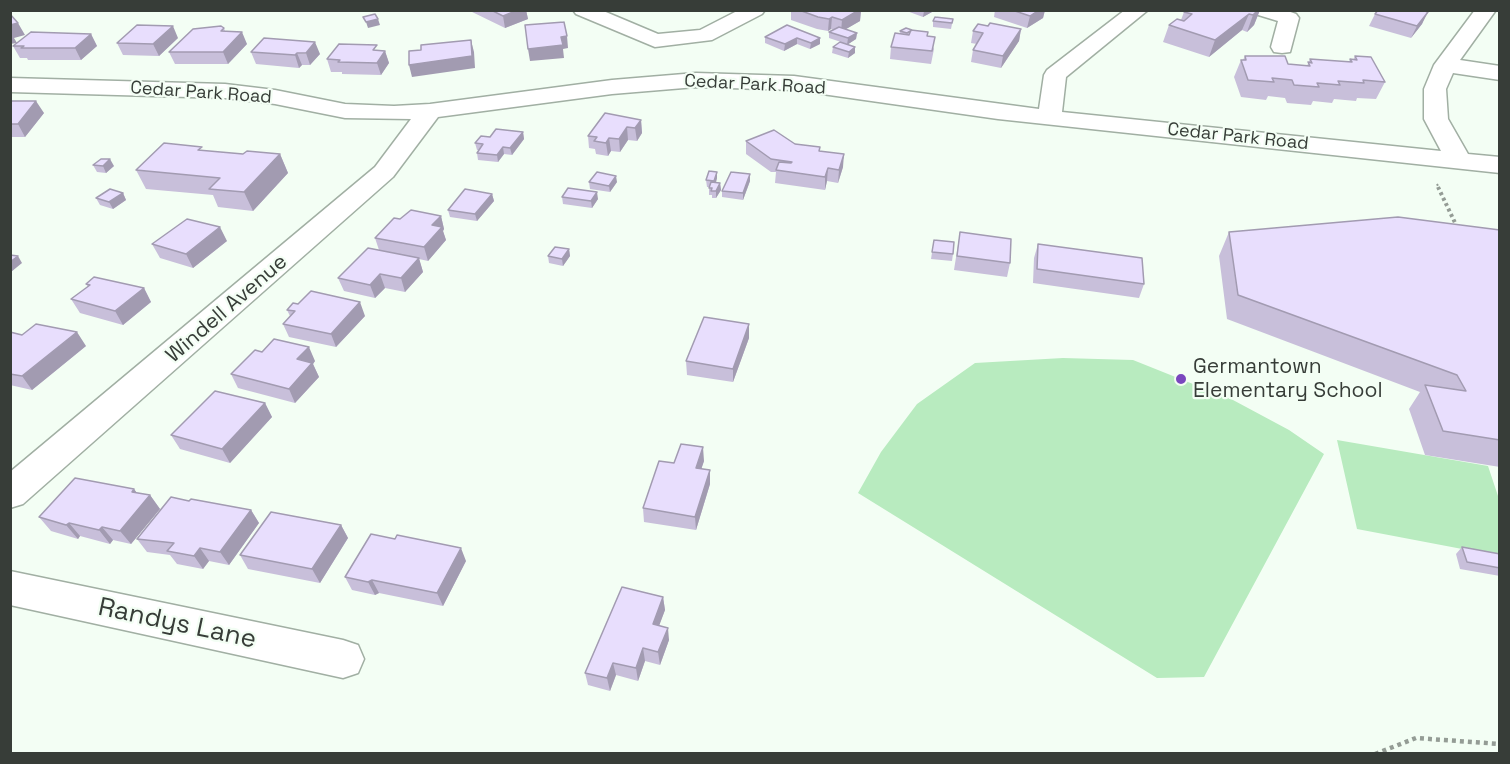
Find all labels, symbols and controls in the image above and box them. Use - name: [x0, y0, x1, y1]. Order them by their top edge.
- street label: Cedar Park Road: [684, 71, 826, 99]
- street label: Cedar Park Road: [130, 77, 272, 109]
- street label: Cedar Park Road: [1166, 119, 1310, 155]
- street label: Windell Avenue: [161, 250, 293, 368]
- place label: Germantown Elementary School: [1193, 354, 1383, 404]
- marker: Germantown Elementary School: [1174, 372, 1188, 386]
- street label: Randys Lane: [95, 592, 259, 656]

